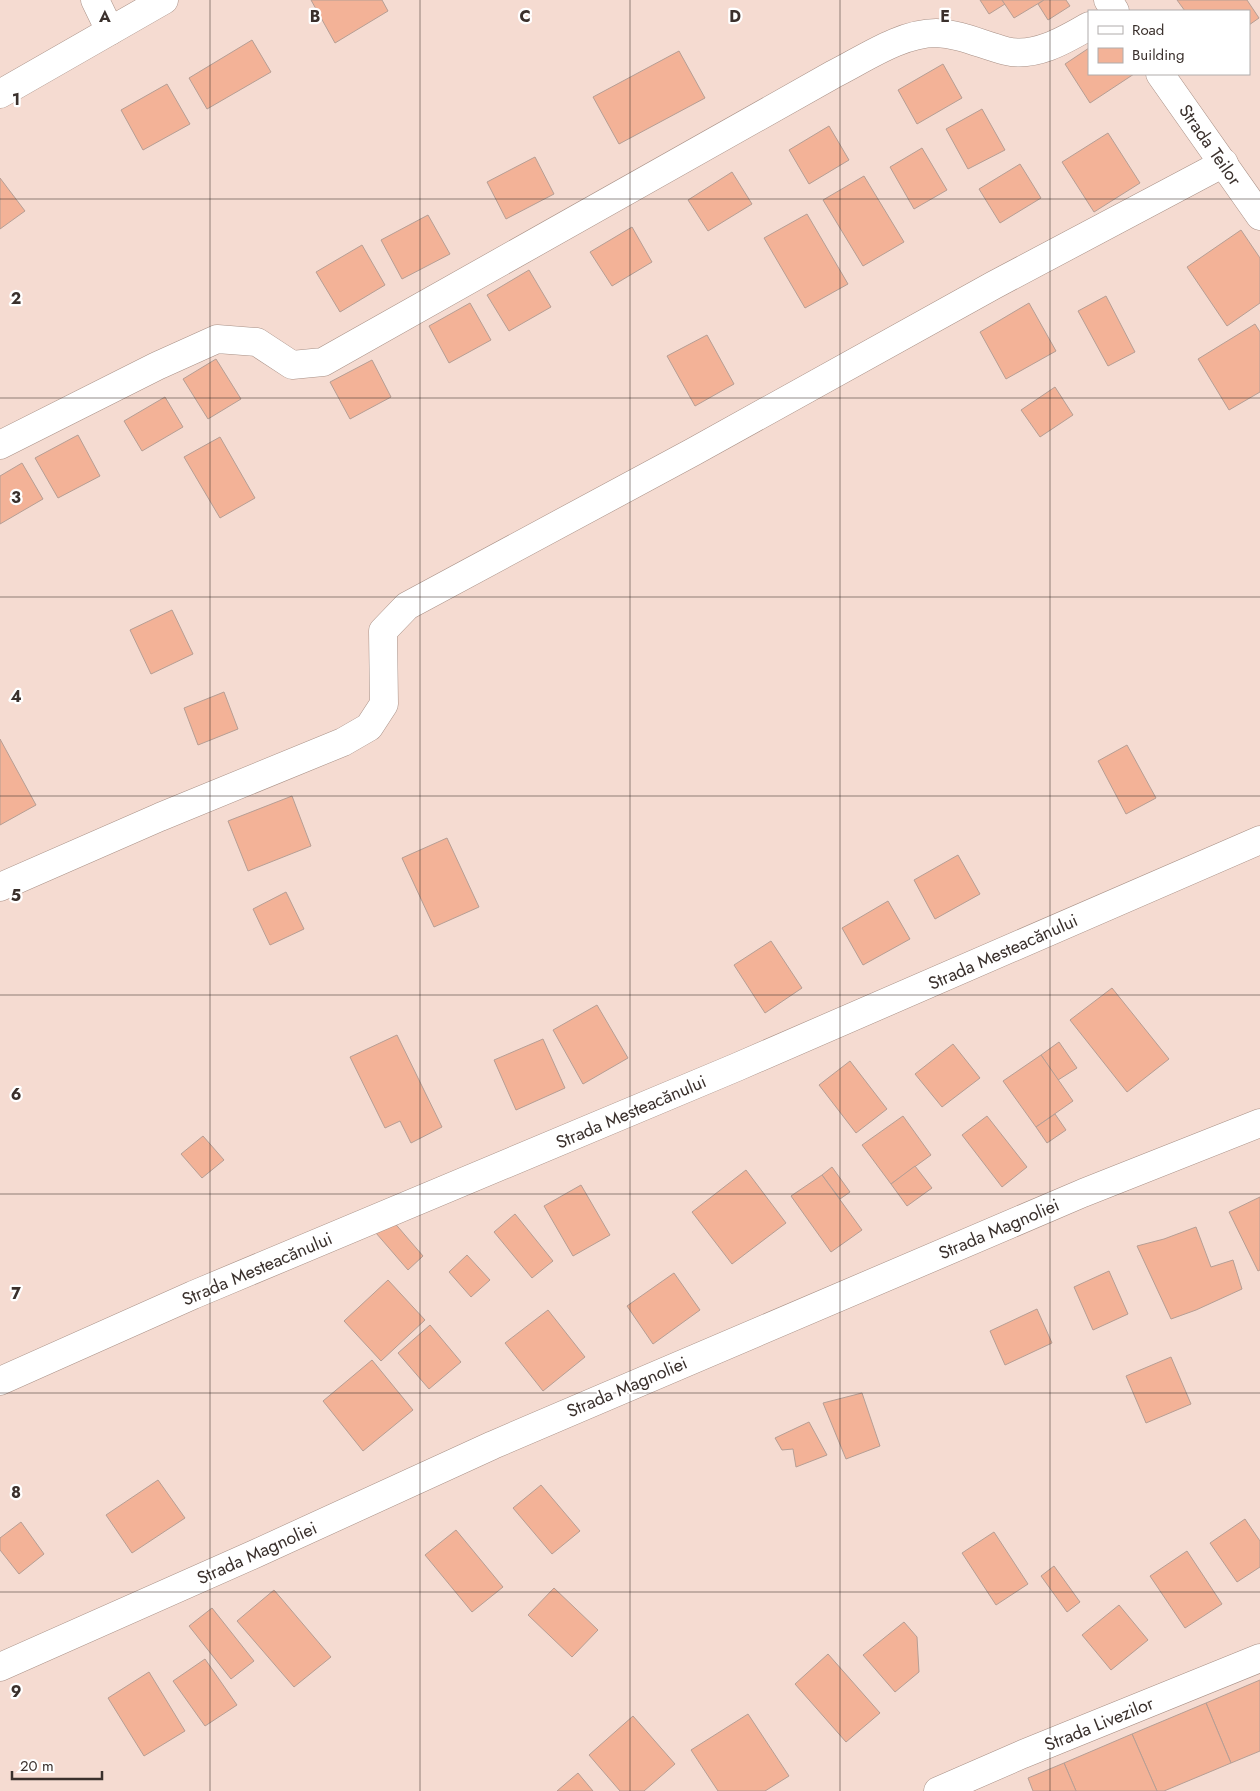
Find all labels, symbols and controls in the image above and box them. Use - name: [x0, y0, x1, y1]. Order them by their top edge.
- text: A: [98, 5, 111, 28]
- text: B: [310, 5, 320, 28]
- text: C: [519, 5, 531, 28]
- text: D: [729, 5, 741, 28]
- text: E: [940, 5, 950, 28]
- legend: [1088, 10, 1250, 75]
- text: Road: [1132, 19, 1164, 41]
- text: Building: [1132, 44, 1184, 66]
- text: 1: [12, 88, 20, 111]
- street label: Strada Teilor: [1172, 99, 1248, 192]
- text: 2: [11, 287, 21, 310]
- text: 3: [11, 486, 21, 509]
- text: 4: [10, 685, 22, 708]
- text: 5: [11, 884, 21, 907]
- street label: Strada Mesteacănului: [924, 907, 1082, 997]
- street label: Strada Mesteacănului: [552, 1069, 710, 1155]
- text: 6: [11, 1083, 21, 1106]
- street label: Strada Magnoliei: [935, 1192, 1063, 1266]
- street label: Strada Mesteacănului: [178, 1226, 336, 1312]
- text: 7: [11, 1282, 21, 1305]
- street label: Strada Magnoliei: [563, 1350, 691, 1424]
- text: 8: [11, 1481, 21, 1504]
- street label: Strada Magnoliei: [193, 1515, 321, 1591]
- text: 9: [11, 1680, 21, 1703]
- street label: Strada Livezilor: [1040, 1690, 1158, 1758]
- scale bar: [12, 1748, 102, 1780]
- text: 20 m: [20, 1755, 54, 1777]

